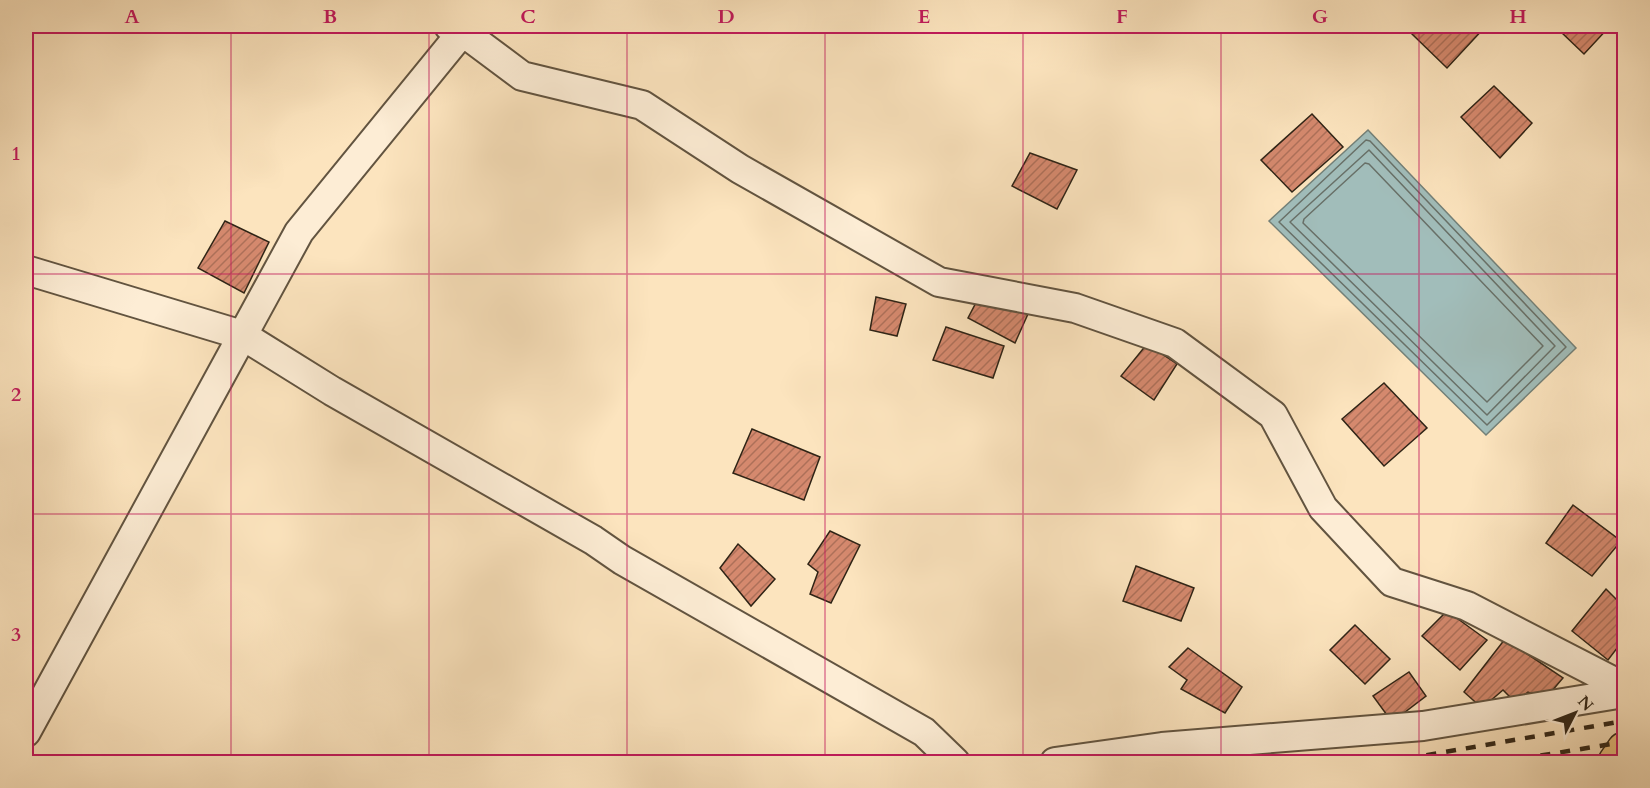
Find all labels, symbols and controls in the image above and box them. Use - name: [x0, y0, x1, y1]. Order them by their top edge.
- text: A: [124, 3, 140, 30]
- text: B: [323, 3, 337, 30]
- text: C: [520, 3, 536, 30]
- text: D: [717, 3, 735, 30]
- text: E: [918, 3, 930, 30]
- text: F: [1116, 3, 1128, 30]
- text: G: [1312, 3, 1328, 30]
- text: H: [1509, 3, 1527, 30]
- text: 1: [11, 140, 21, 167]
- text: 2: [11, 381, 21, 408]
- text: 3: [11, 621, 21, 648]
- north arrow: [1545, 683, 1605, 743]
- text: N: [1573, 691, 1598, 716]

